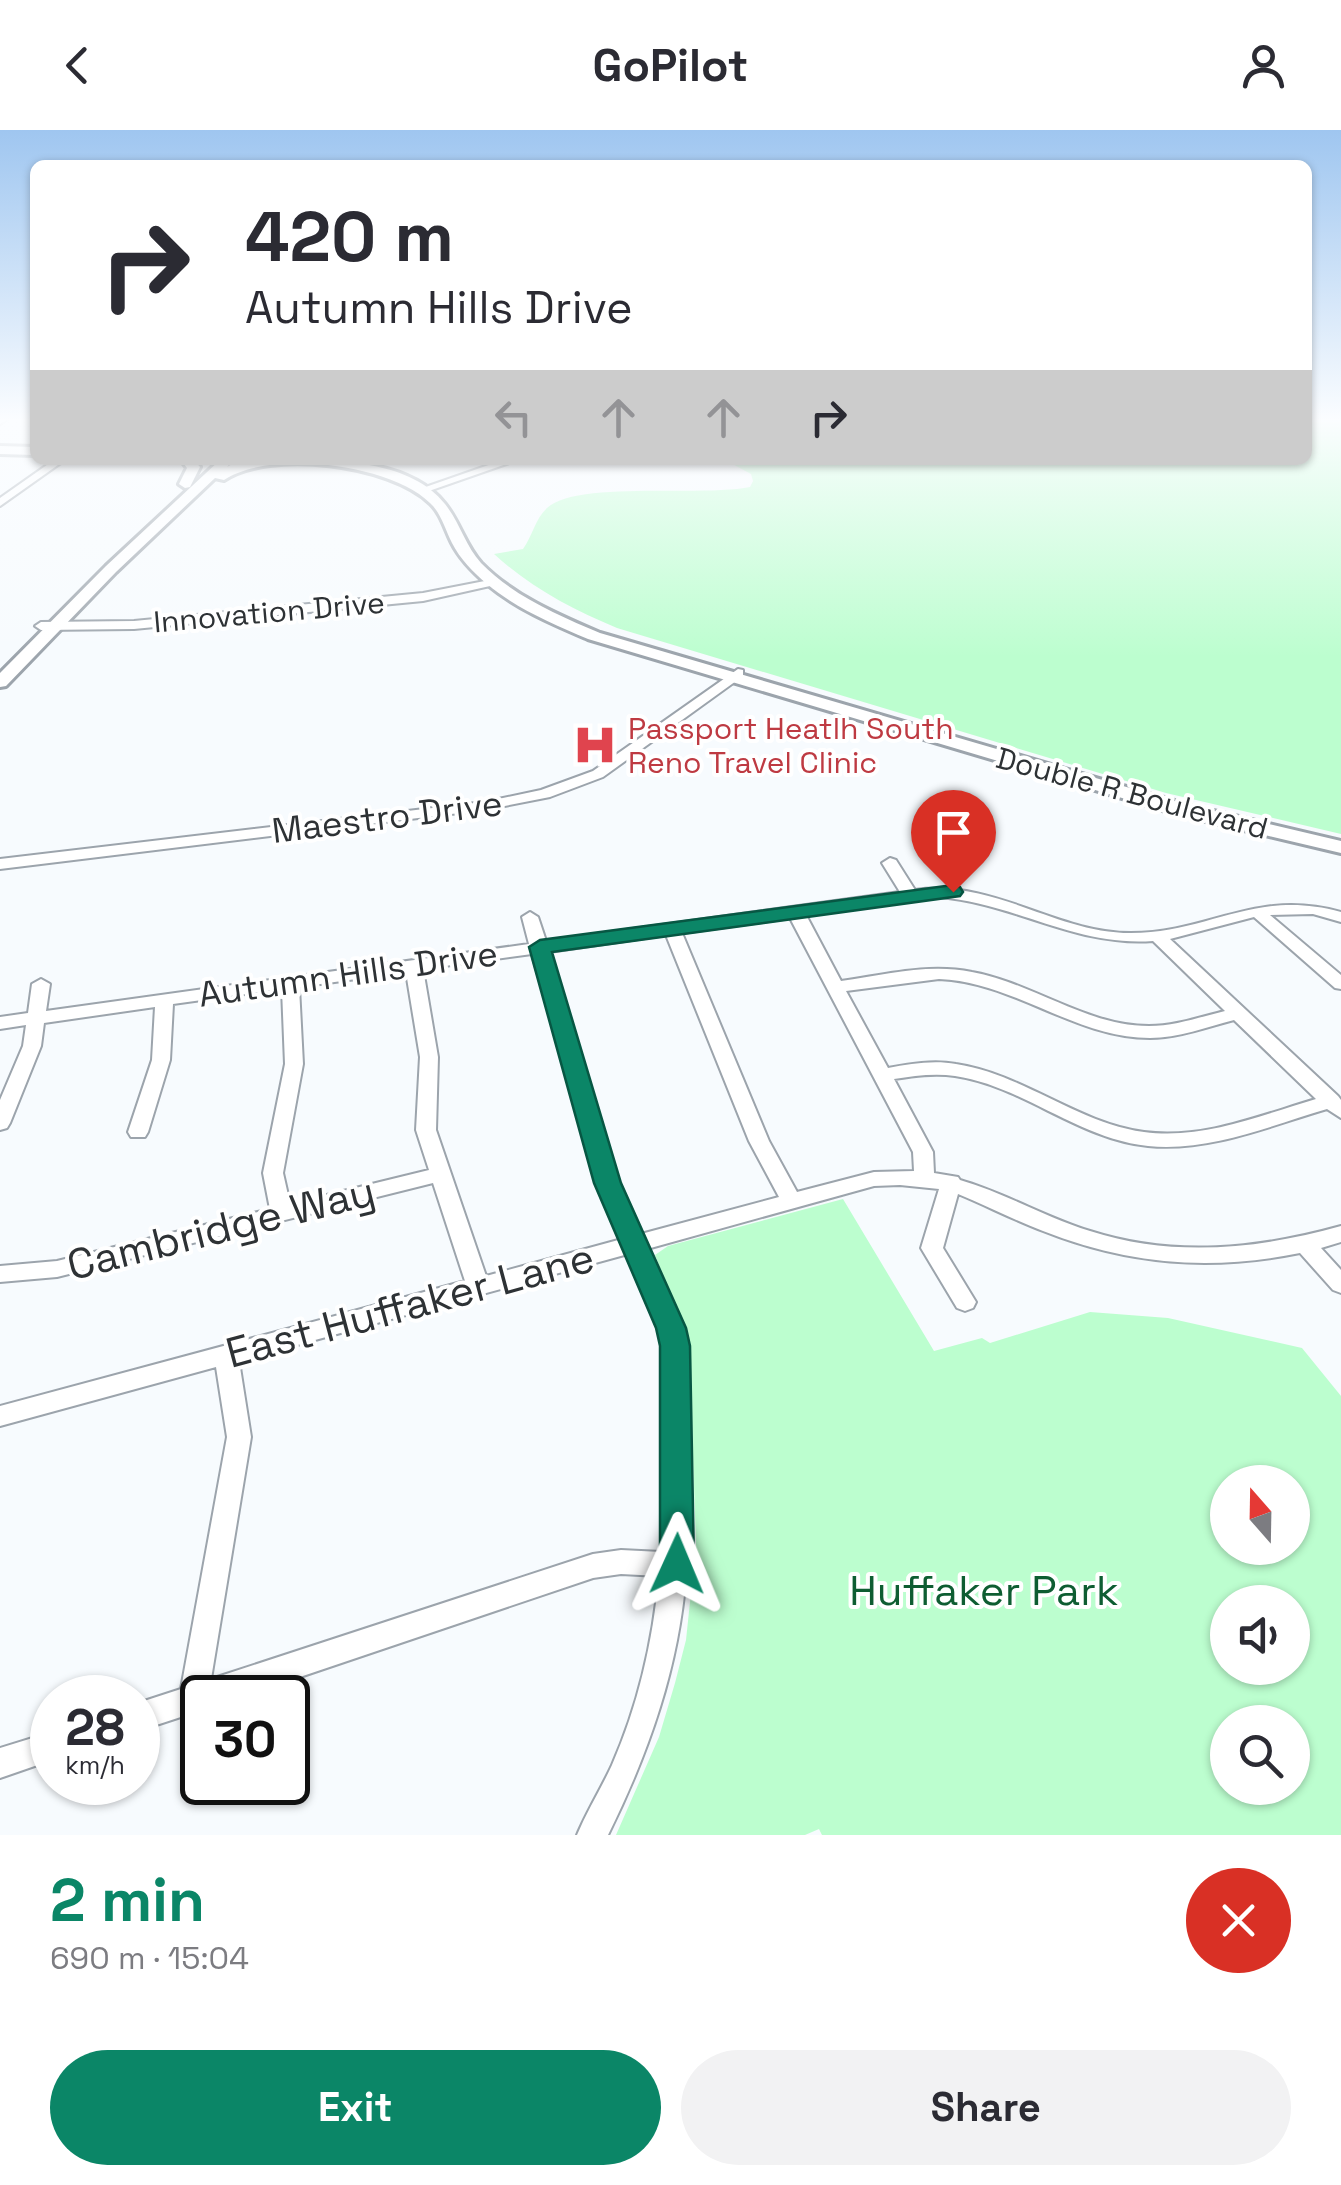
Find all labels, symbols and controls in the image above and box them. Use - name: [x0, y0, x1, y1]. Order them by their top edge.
- text: GoPilot: [593, 37, 748, 94]
- icon: back: [50, 38, 105, 93]
- icon: person: [1236, 38, 1291, 93]
- text: 420 m: [245, 192, 454, 281]
- icon: right: [80, 200, 210, 330]
- text: Autumn Hills Drive: [245, 279, 633, 336]
- icon: left: [486, 390, 541, 445]
- icon: ahead: [591, 390, 646, 445]
- icon: ahead: [696, 390, 751, 445]
- icon: right: [801, 390, 856, 445]
- street label: Innovation Drive: [152, 582, 386, 642]
- place label: Passport Heatlh South Reno Travel Clinic: [628, 709, 954, 782]
- hospital icon: Passport Heatlh South Reno Travel Clinic: [571, 721, 619, 769]
- street label: Double R Boulevard: [992, 738, 1272, 848]
- street label: Maestro Drive: [269, 781, 505, 853]
- pin: [911, 790, 996, 893]
- icon: arrive: [926, 805, 981, 860]
- street label: Autumn Hills Drive: [196, 931, 500, 1017]
- street label: Cambridge Way: [62, 1164, 380, 1292]
- street label: East Huffaker Lane: [220, 1230, 600, 1380]
- north arrow: [1210, 1465, 1310, 1565]
- map controls: [1210, 1465, 1310, 1805]
- position arrow: [625, 1512, 729, 1616]
- park label: Huffaker Park: [849, 1564, 1119, 1617]
- button: sound: [1210, 1585, 1310, 1685]
- speed limit sign: 30: [180, 1675, 310, 1805]
- text: 28: [65, 1696, 125, 1760]
- button: search: [1210, 1705, 1310, 1805]
- text: km/h: [65, 1749, 125, 1781]
- text: 2 min: [50, 1862, 205, 1939]
- button: close: [1186, 1868, 1291, 1973]
- text: 690 m · 15:04: [50, 1938, 249, 1978]
- button: Exit: [50, 2050, 661, 2165]
- button: Share: [681, 2050, 1291, 2165]

